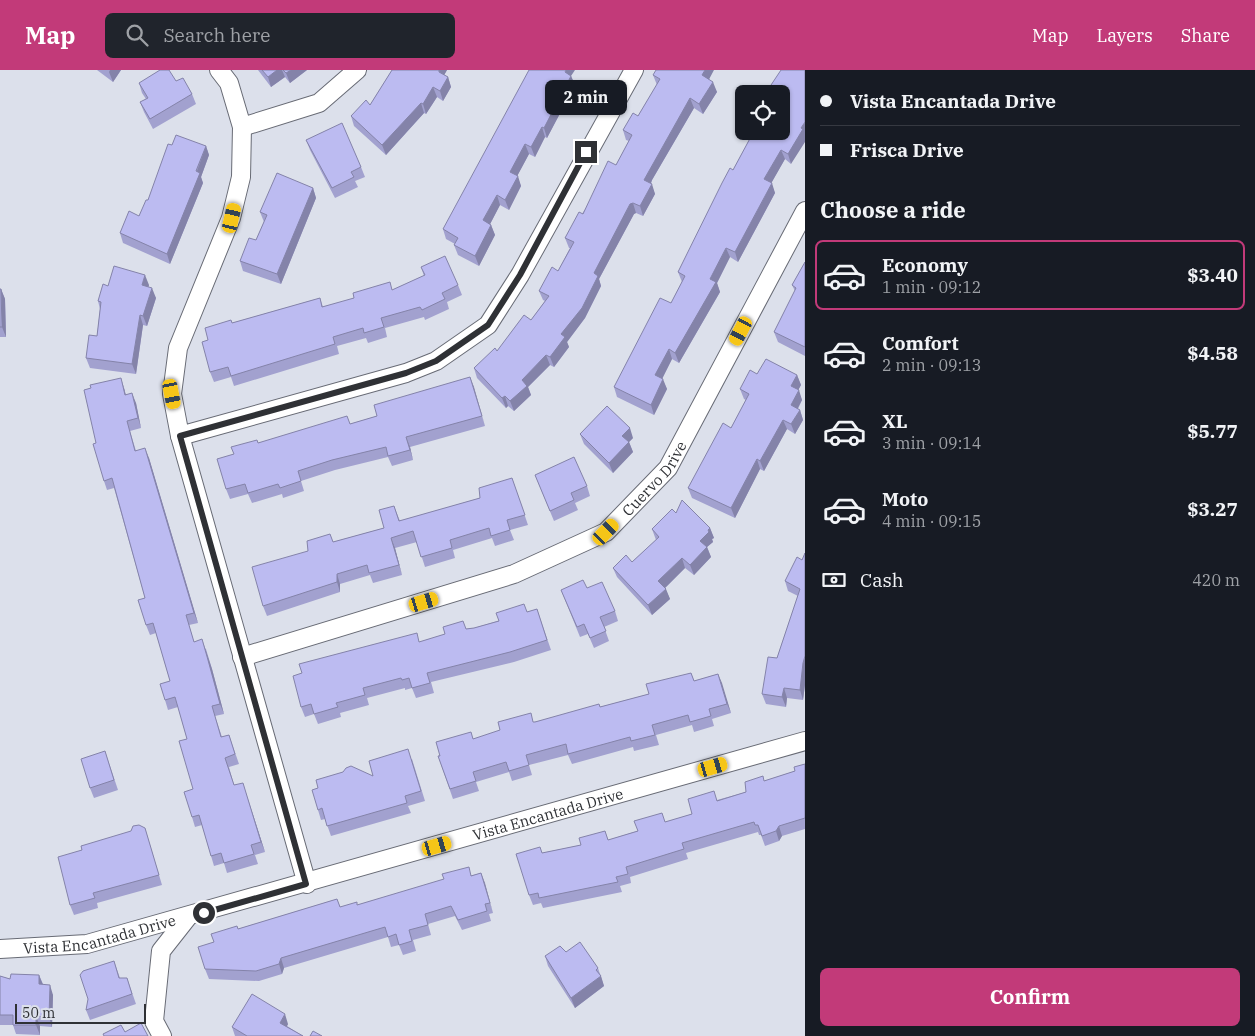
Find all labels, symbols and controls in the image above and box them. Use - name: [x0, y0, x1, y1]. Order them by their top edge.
- search box: [105, 13, 455, 58]
- text: Map: [25, 19, 75, 51]
- icon: search: [123, 21, 151, 49]
- text: Search here: [163, 23, 270, 47]
- text: Map: [1032, 24, 1069, 47]
- text: Layers: [1097, 24, 1153, 47]
- text: Share: [1181, 24, 1230, 47]
- callout: 2 min: [545, 79, 627, 114]
- map controls: [735, 85, 790, 140]
- button: locate: [735, 85, 790, 140]
- text: 2 min: [564, 87, 608, 107]
- text: Vista Encantada Drive: [850, 89, 1056, 113]
- text: Frisca Drive: [850, 138, 964, 162]
- route end: [575, 141, 597, 163]
- text: Choose a ride: [820, 195, 966, 224]
- car: [221, 202, 242, 234]
- icon: car: [822, 253, 867, 298]
- text: Economy: [882, 253, 968, 277]
- text: $3.40: [1187, 263, 1238, 287]
- text: 1 min · 09:12: [882, 277, 981, 297]
- car: [727, 314, 754, 348]
- icon: car: [822, 331, 867, 376]
- text: Comfort: [882, 331, 959, 355]
- text: $4.58: [1187, 341, 1238, 365]
- text: 2 min · 09:13: [882, 355, 981, 375]
- car: [161, 378, 182, 410]
- icon: car: [822, 409, 867, 454]
- text: XL: [882, 409, 908, 433]
- text: $5.77: [1187, 419, 1238, 443]
- text: 3 min · 09:14: [882, 433, 981, 453]
- street label: Cuervo Drive: [618, 438, 690, 520]
- icon: car: [822, 487, 867, 532]
- text: Moto: [882, 487, 928, 511]
- text: $3.27: [1187, 497, 1238, 521]
- text: 4 min · 09:15: [882, 511, 981, 531]
- car: [590, 516, 621, 548]
- icon: cash: [820, 566, 848, 594]
- text: Cash: [860, 568, 904, 592]
- text: 420 m: [1192, 570, 1240, 590]
- car: [407, 590, 440, 614]
- car: [696, 756, 729, 778]
- street label: Vista Encantada Drive: [470, 783, 625, 844]
- car: [420, 835, 453, 857]
- route start: [193, 902, 215, 924]
- street label: Vista Encantada Drive: [23, 910, 178, 957]
- button: Confirm: [820, 968, 1240, 1026]
- scale bar: [15, 1001, 146, 1024]
- text: 50 m: [22, 1004, 55, 1022]

